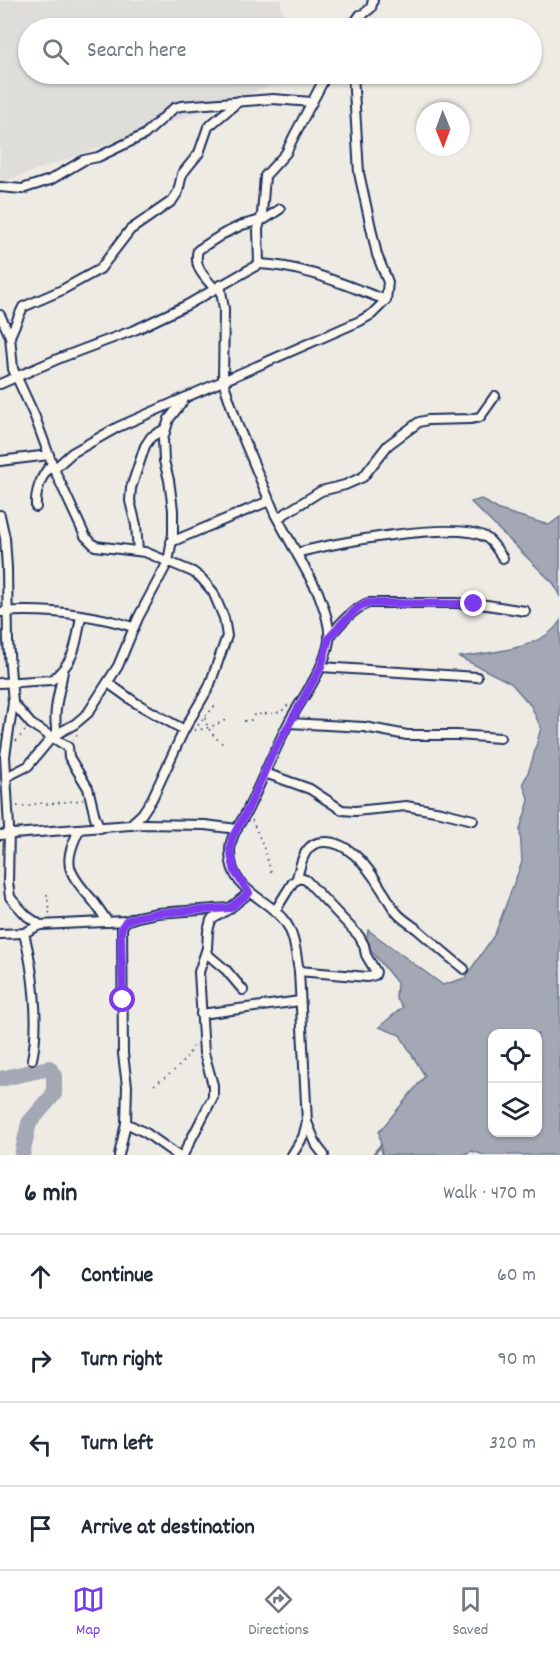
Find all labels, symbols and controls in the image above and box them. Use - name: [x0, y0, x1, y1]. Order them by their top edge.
- search box: [18, 18, 542, 84]
- icon: search: [39, 35, 72, 68]
- text: Search here: [87, 36, 186, 67]
- north arrow: [416, 102, 470, 156]
- route end: [460, 590, 486, 616]
- route start: [109, 986, 135, 1012]
- map controls: [488, 1029, 542, 1137]
- button: locate: [488, 1029, 542, 1083]
- button: layers: [488, 1083, 542, 1137]
- text: 6 min: [24, 1176, 77, 1213]
- text: Walk · 470 m: [443, 1180, 536, 1208]
- icon: ahead: [24, 1260, 57, 1293]
- text: Continue: [81, 1261, 153, 1292]
- text: 60 m: [497, 1262, 536, 1290]
- icon: right: [24, 1344, 57, 1377]
- text: Turn right: [81, 1345, 163, 1376]
- text: 90 m: [498, 1346, 536, 1374]
- icon: left: [24, 1428, 57, 1461]
- text: Turn left: [81, 1429, 153, 1460]
- text: 320 m: [489, 1430, 536, 1458]
- icon: arrive: [24, 1512, 57, 1545]
- text: Arrive at destination: [81, 1513, 255, 1544]
- tab: Map: [72, 1583, 105, 1642]
- tab: Directions: [248, 1583, 309, 1642]
- tab: Saved: [452, 1583, 488, 1642]

